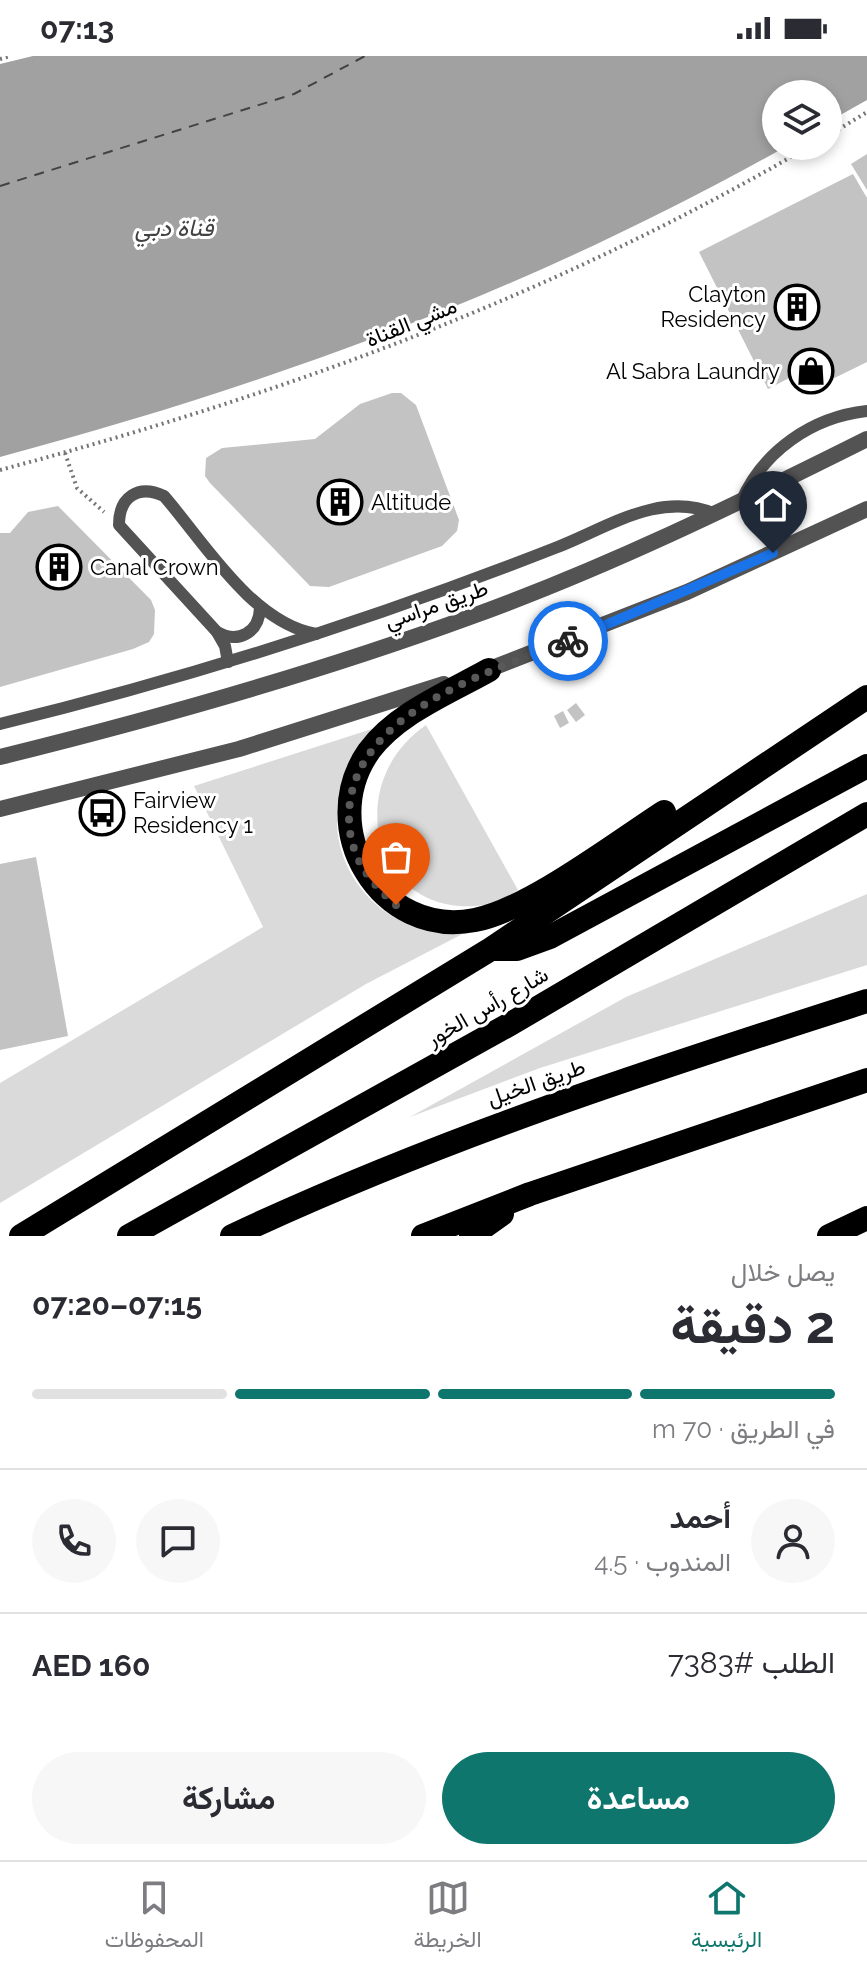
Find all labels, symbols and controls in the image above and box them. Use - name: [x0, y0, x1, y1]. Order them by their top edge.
- text: 07:13: [40, 11, 114, 46]
- map controls: [762, 80, 842, 160]
- button: layers: [762, 80, 842, 160]
- water label: قناة دبي: [135, 213, 215, 247]
- place label: Clayton Residency: [660, 281, 766, 332]
- building icon: Clayton Residency: [773, 283, 821, 331]
- street label: مشي القناة: [362, 292, 463, 358]
- shop icon: Al Sabra Laundry: [787, 347, 835, 395]
- place label: Al Sabra Laundry: [606, 358, 780, 384]
- pin: [739, 471, 807, 553]
- building icon: Altitude: [316, 478, 364, 526]
- icon: home: [751, 483, 795, 527]
- place label: Altitude: [371, 489, 451, 515]
- building icon: Canal Crown: [35, 543, 83, 591]
- place label: Canal Crown: [90, 554, 219, 580]
- street label: طريق مراسي: [381, 574, 493, 639]
- courier: [528, 601, 608, 681]
- icon: bike: [546, 619, 590, 663]
- place label: Fairview Residency 1: [133, 787, 253, 838]
- bus stop icon: Fairview Residency 1: [78, 789, 126, 837]
- pin: [362, 823, 430, 905]
- icon: bag: [374, 835, 418, 879]
- street label: شارع رأس الخور: [421, 961, 554, 1054]
- street label: طريق الخيل: [483, 1053, 589, 1112]
- text: يصل خلال: [731, 1257, 835, 1287]
- text: 07:15–07:20: [32, 1287, 202, 1322]
- text: 2 دقيقة: [671, 1294, 835, 1355]
- text: في الطريق · 70 m: [652, 1414, 835, 1444]
- button: phone: [32, 1499, 116, 1583]
- button: chat: [136, 1499, 220, 1583]
- button: person: [751, 1499, 835, 1583]
- text: أحمد: [669, 1500, 731, 1535]
- text: المندوب · 4.5: [594, 1547, 731, 1577]
- text: الطلب #7383: [668, 1645, 835, 1680]
- text: AED 160: [32, 1648, 150, 1683]
- button: مشاركة: [32, 1752, 426, 1844]
- button: مساعدة: [442, 1752, 835, 1844]
- tab: المحفوظات: [105, 1876, 204, 1959]
- tab: الخريطة: [413, 1876, 482, 1959]
- tab: الرئيسية: [691, 1876, 762, 1959]

